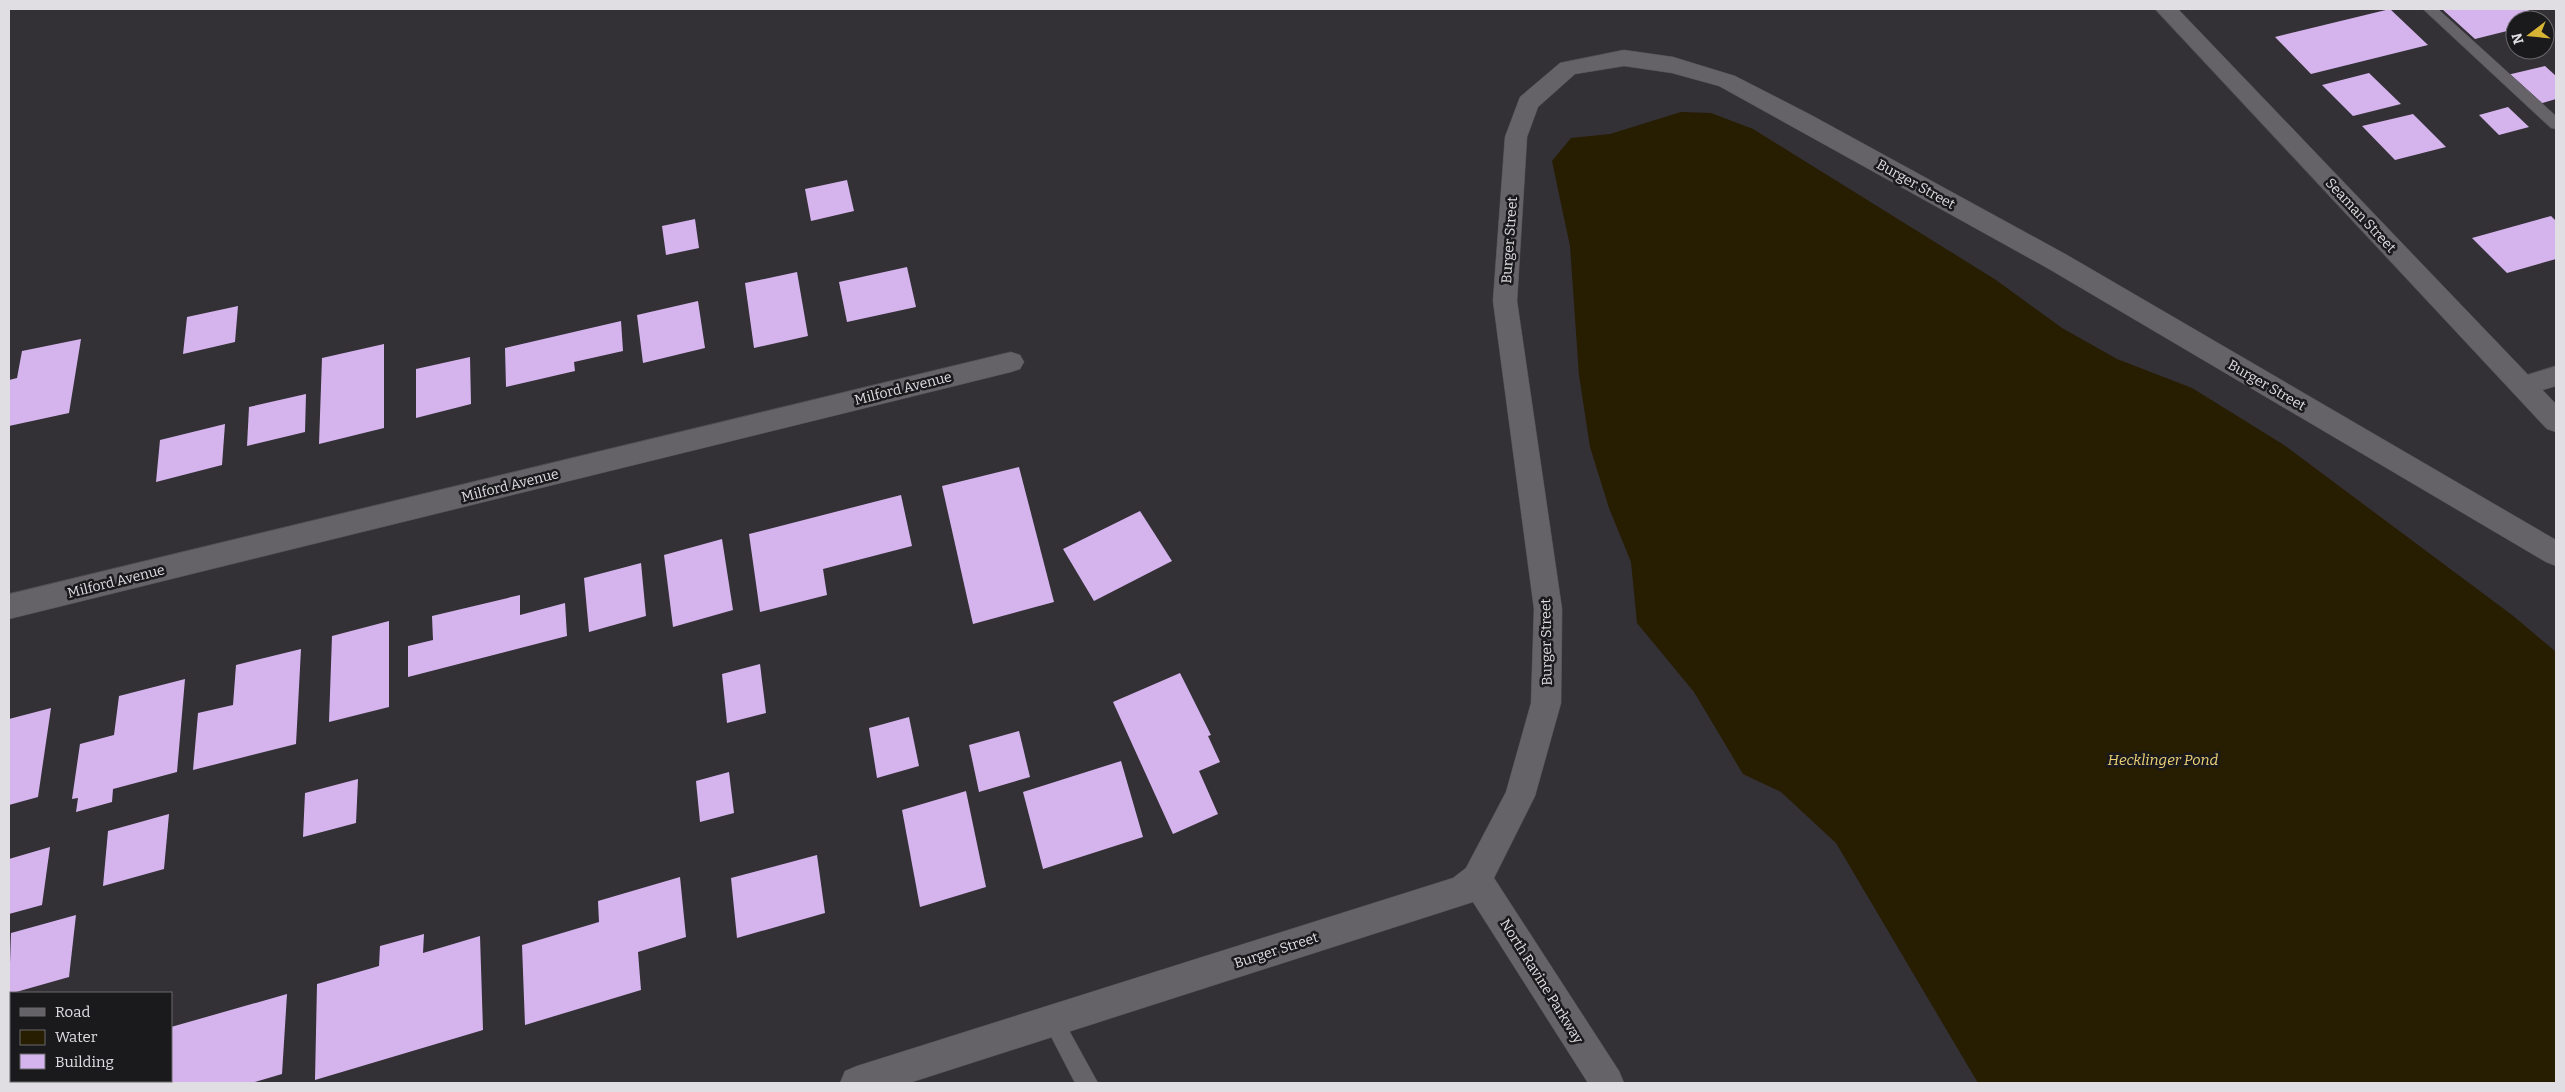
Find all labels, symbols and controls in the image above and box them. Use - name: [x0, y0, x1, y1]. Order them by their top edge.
- north arrow: [2505, 10, 2555, 60]
- text: N: [2508, 31, 2528, 46]
- street label: Burger Street: [1874, 156, 1958, 213]
- street label: Seaman Street: [2322, 175, 2399, 256]
- street label: Burger Street: [1498, 196, 1521, 284]
- street label: Burger Street: [2225, 356, 2309, 415]
- street label: Milford Avenue: [853, 368, 954, 409]
- street label: Milford Avenue: [460, 465, 561, 506]
- street label: Milford Avenue: [66, 561, 167, 602]
- street label: Burger Street: [1537, 598, 1556, 686]
- water label: Hecklinger Pond: [2108, 751, 2219, 769]
- street label: North Ravine Parkway: [1496, 916, 1587, 1047]
- street label: Burger Street: [1232, 929, 1320, 972]
- legend: [10, 992, 172, 1082]
- text: Road: [55, 1003, 90, 1021]
- text: Water: [55, 1028, 98, 1046]
- text: Building: [55, 1053, 114, 1071]

